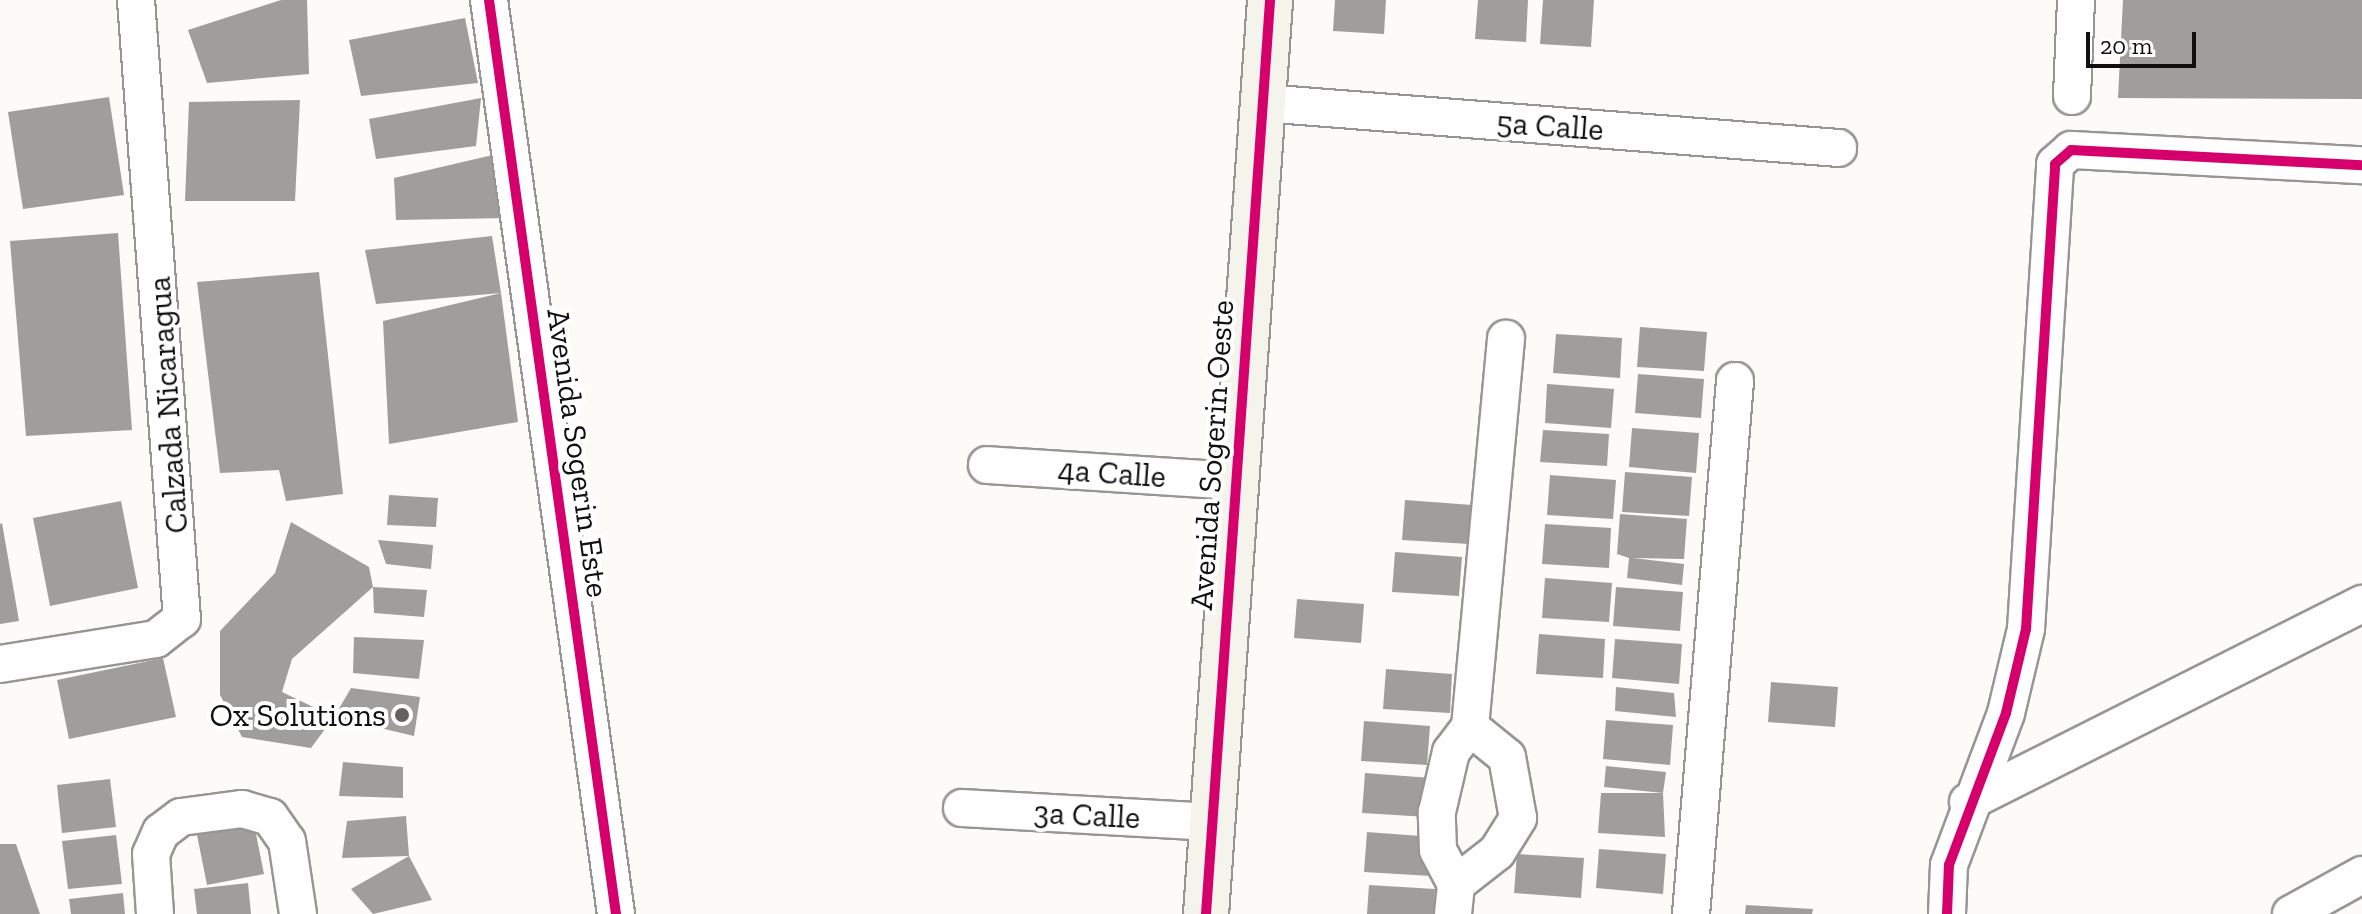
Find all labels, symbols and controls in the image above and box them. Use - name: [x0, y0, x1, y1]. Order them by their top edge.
- scale bar: [2090, 16, 2200, 66]
- text: 20 m: [2100, 31, 2152, 60]
- street label: 5a Calle: [1495, 103, 1605, 149]
- street label: Calzada Nicaragua: [140, 275, 196, 535]
- street label: Avenida Sogerin Oeste: [1182, 299, 1242, 611]
- street label: Avenida Sogerin Este: [539, 306, 617, 600]
- street label: 4a Calle: [1057, 450, 1167, 496]
- place label: Ox Solutions: [210, 696, 386, 734]
- marker: Ox Solutions: [393, 706, 411, 724]
- street label: 3a Calle: [1033, 793, 1141, 837]

